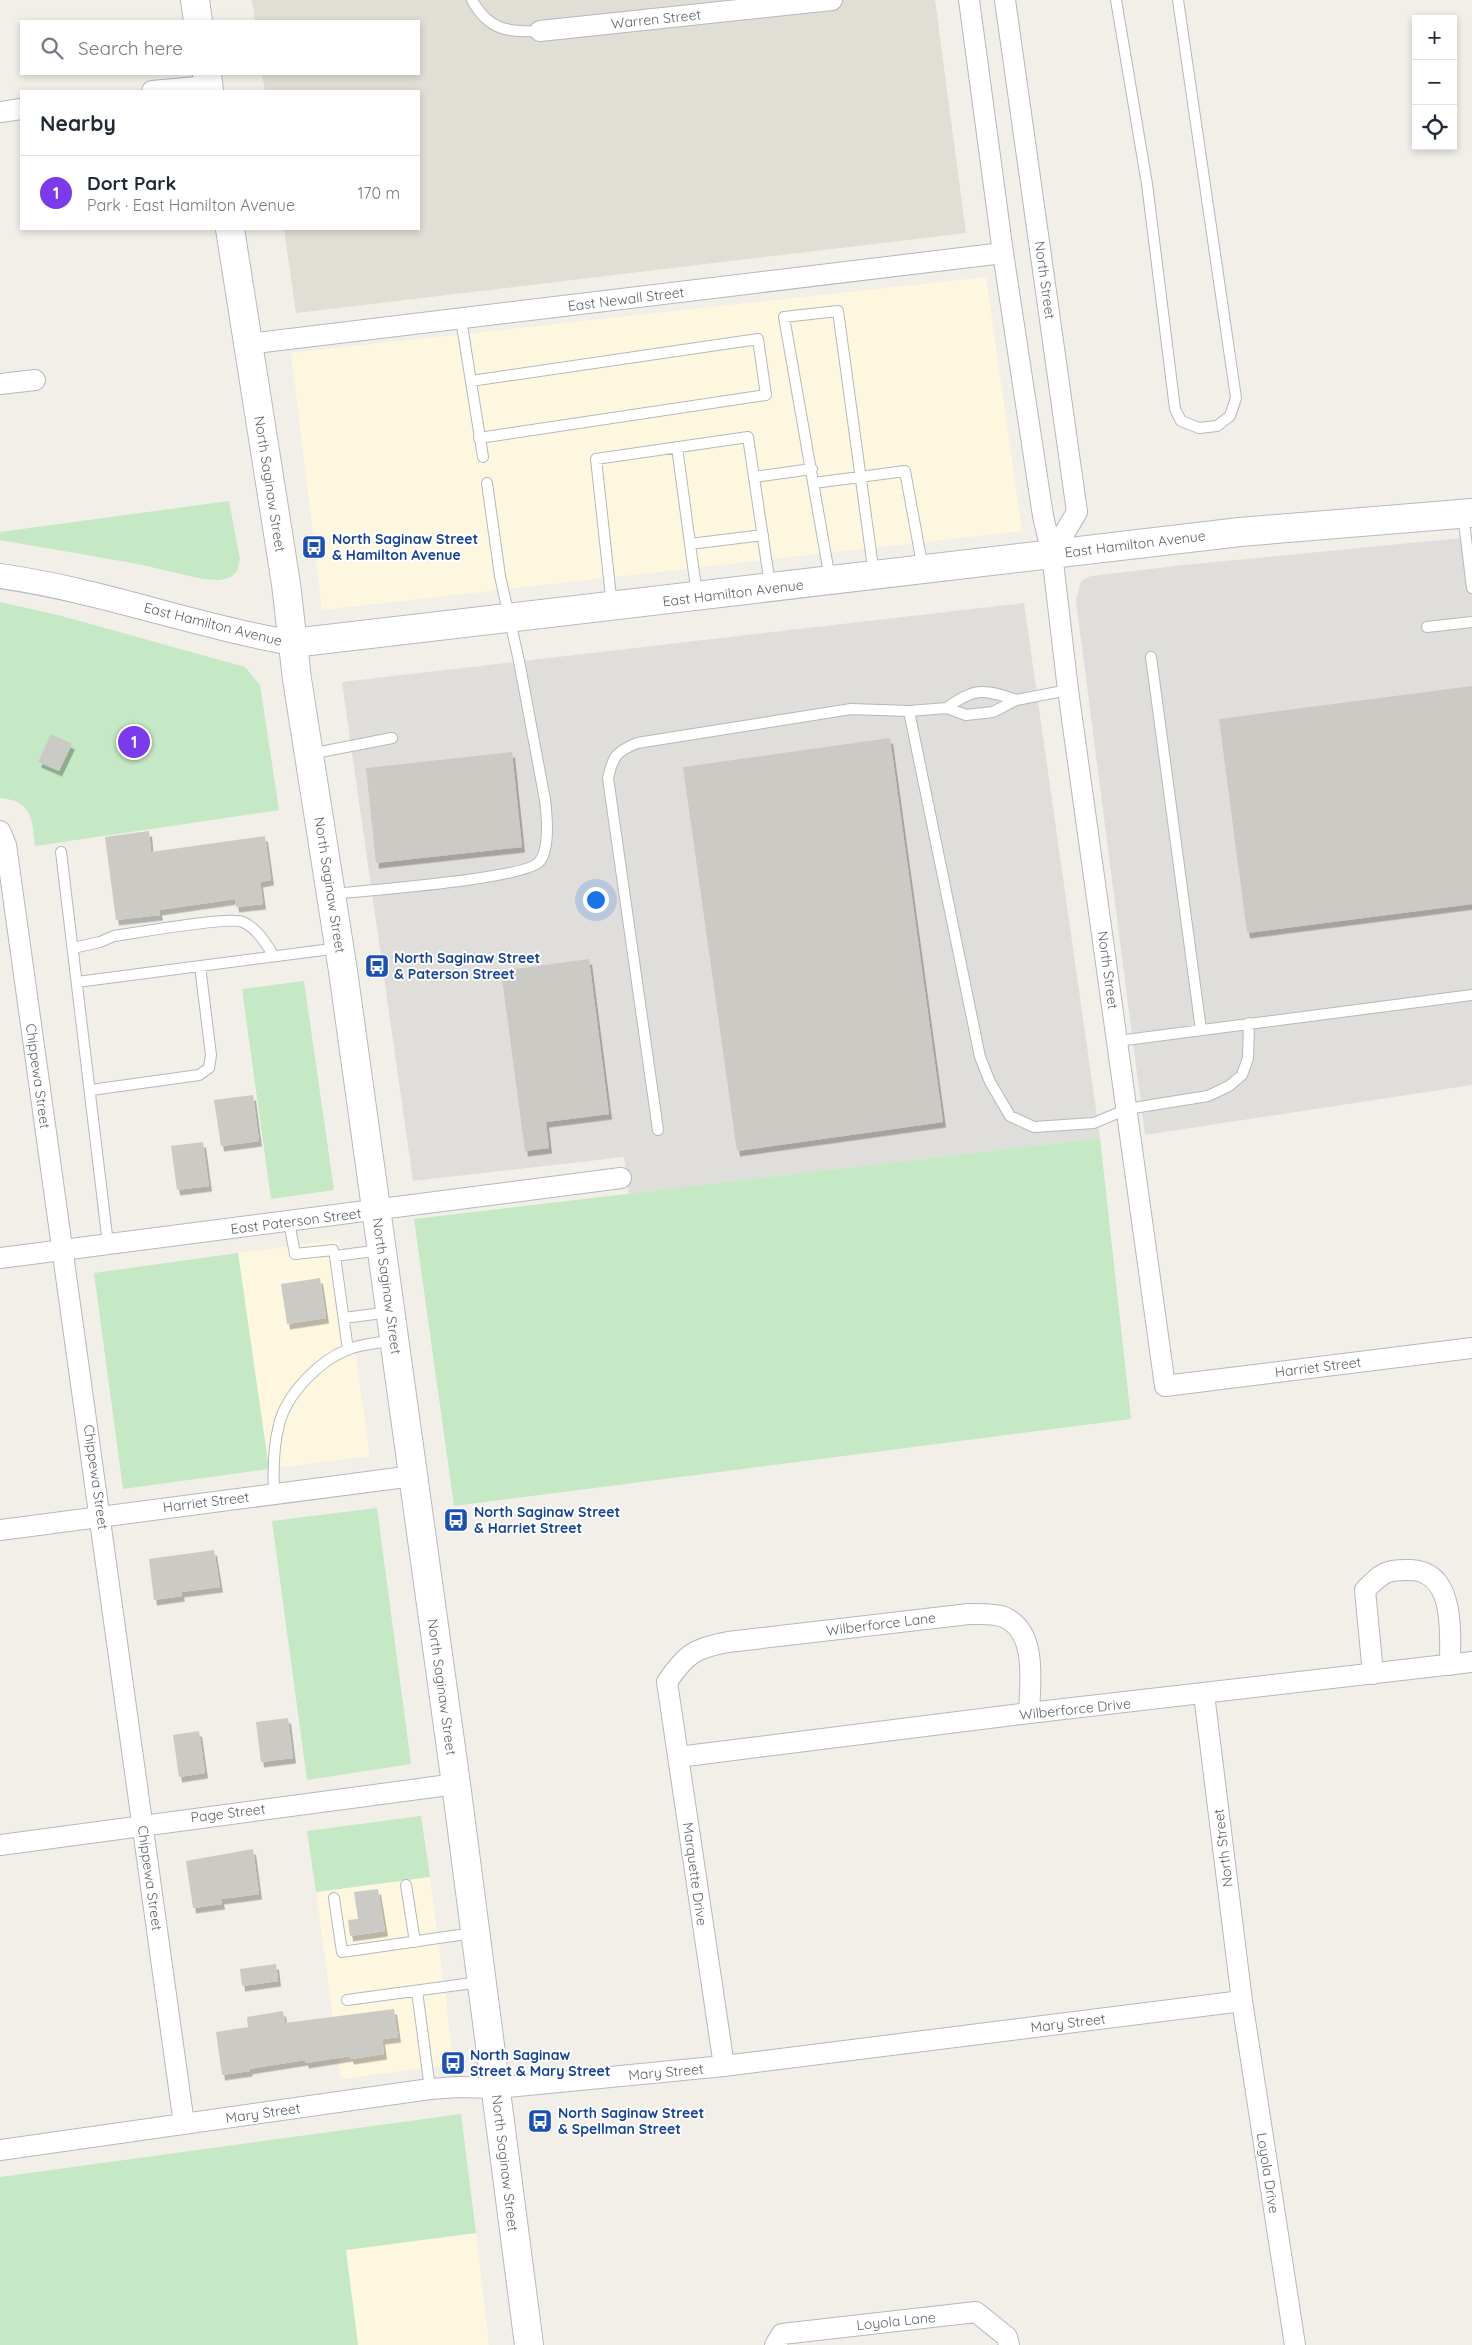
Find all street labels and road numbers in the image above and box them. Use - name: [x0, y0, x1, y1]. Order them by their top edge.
- street label: Warren Street: [610, 5, 702, 33]
- street label: North Street: [1031, 240, 1059, 321]
- street label: East Newall Street: [567, 283, 686, 315]
- street label: North Saginaw Street: [250, 415, 290, 554]
- street label: East Hamilton Avenue: [1063, 526, 1207, 562]
- street label: East Hamilton Avenue: [661, 575, 805, 611]
- street label: East Hamilton Avenue: [142, 598, 284, 650]
- street label: North Saginaw Street: [310, 816, 350, 955]
- street label: North Street: [1094, 930, 1122, 1011]
- street label: Chippewa Street: [22, 1022, 54, 1130]
- street label: East Paterson Street: [230, 1204, 363, 1238]
- street label: North Saginaw Street: [369, 1217, 406, 1356]
- street label: Harriet Street: [1274, 1353, 1363, 1381]
- street label: Chippewa Street: [80, 1423, 112, 1531]
- street label: Harriet Street: [162, 1488, 251, 1516]
- street label: Wilberforce Lane: [825, 1608, 937, 1640]
- street label: North Saginaw Street: [424, 1618, 461, 1757]
- street label: Wilberforce Drive: [1018, 1694, 1132, 1724]
- street label: Page Street: [190, 1799, 267, 1827]
- street label: North Street: [1209, 1808, 1237, 1888]
- street label: Marquette Drive: [679, 1821, 711, 1927]
- street label: Chippewa Street: [134, 1824, 166, 1932]
- street label: Mary Street: [1029, 2009, 1107, 2037]
- street label: Mary Street: [628, 2060, 705, 2084]
- street label: North Saginaw Street: [488, 2094, 522, 2233]
- street label: Mary Street: [224, 2099, 302, 2127]
- street label: Loyola Drive: [1253, 2131, 1283, 2215]
- street label: Loyola Lane: [855, 2308, 937, 2334]

